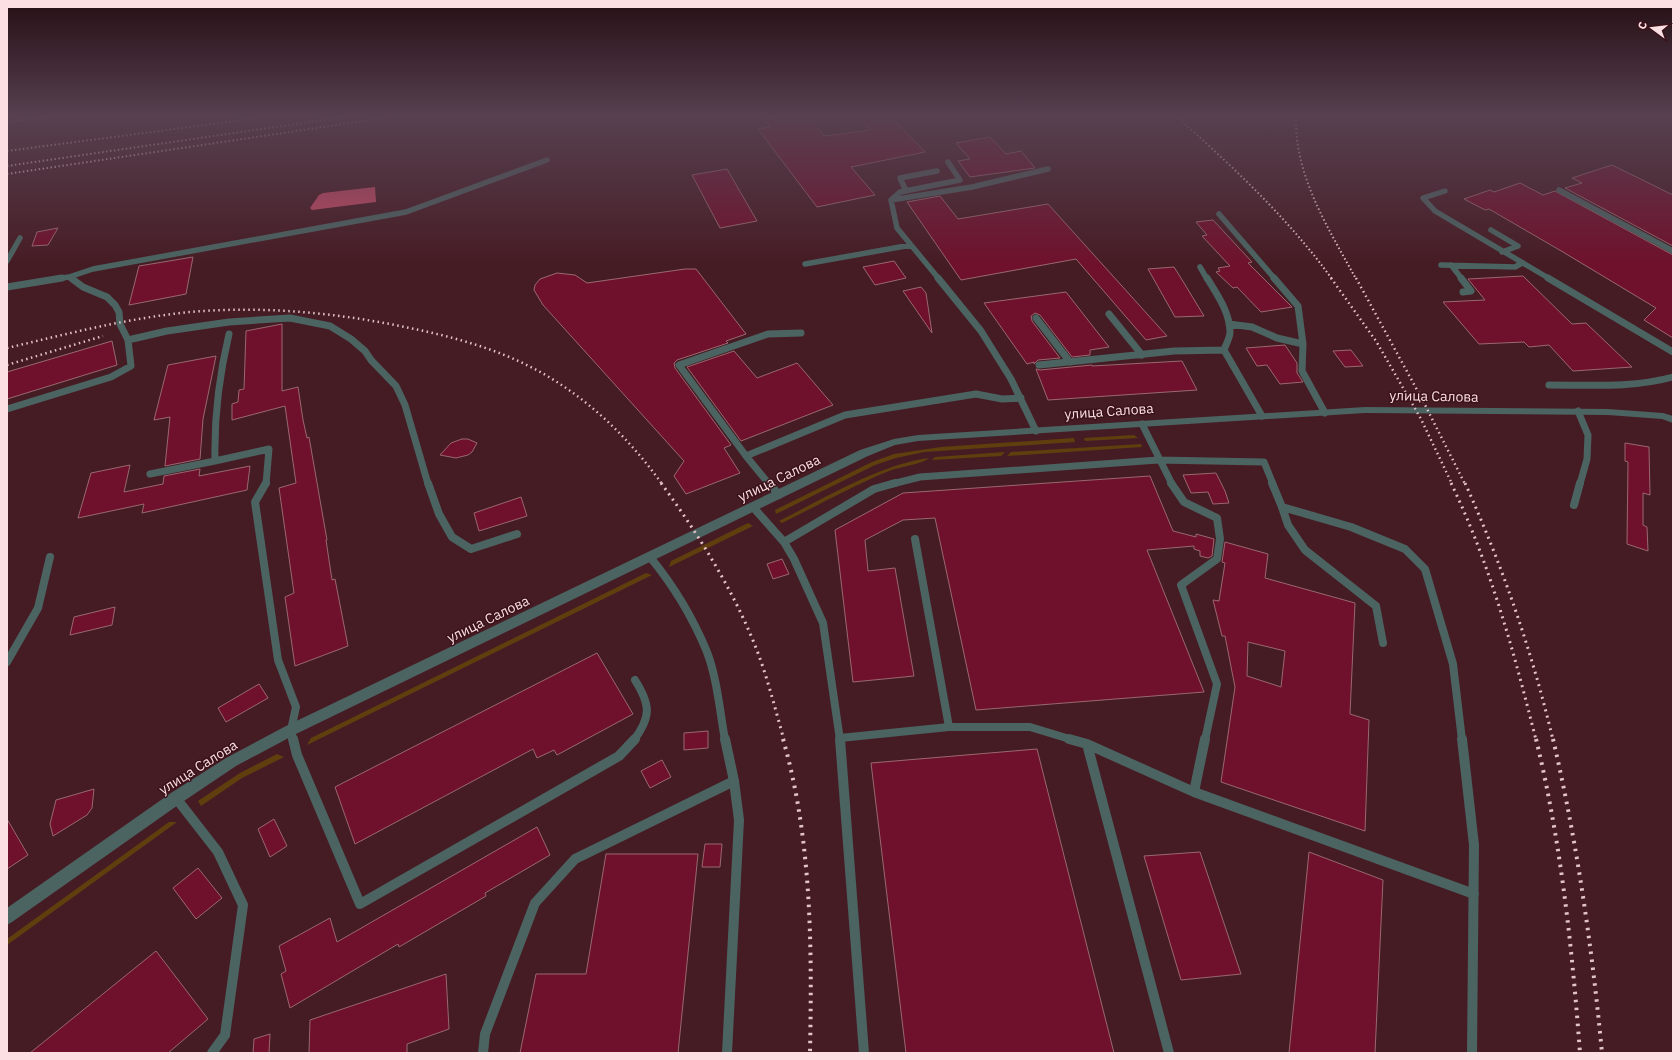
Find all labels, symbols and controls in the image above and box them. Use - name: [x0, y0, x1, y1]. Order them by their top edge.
- north arrow: [1632, 8, 1672, 48]
- text: С: [1635, 20, 1650, 31]
- street label: улица Салова: [1389, 386, 1479, 406]
- street label: улица Салова: [1064, 399, 1155, 423]
- street label: улица Салова: [735, 450, 824, 506]
- street label: улица Салова: [444, 591, 533, 647]
- street label: улица Салова: [155, 735, 241, 798]

